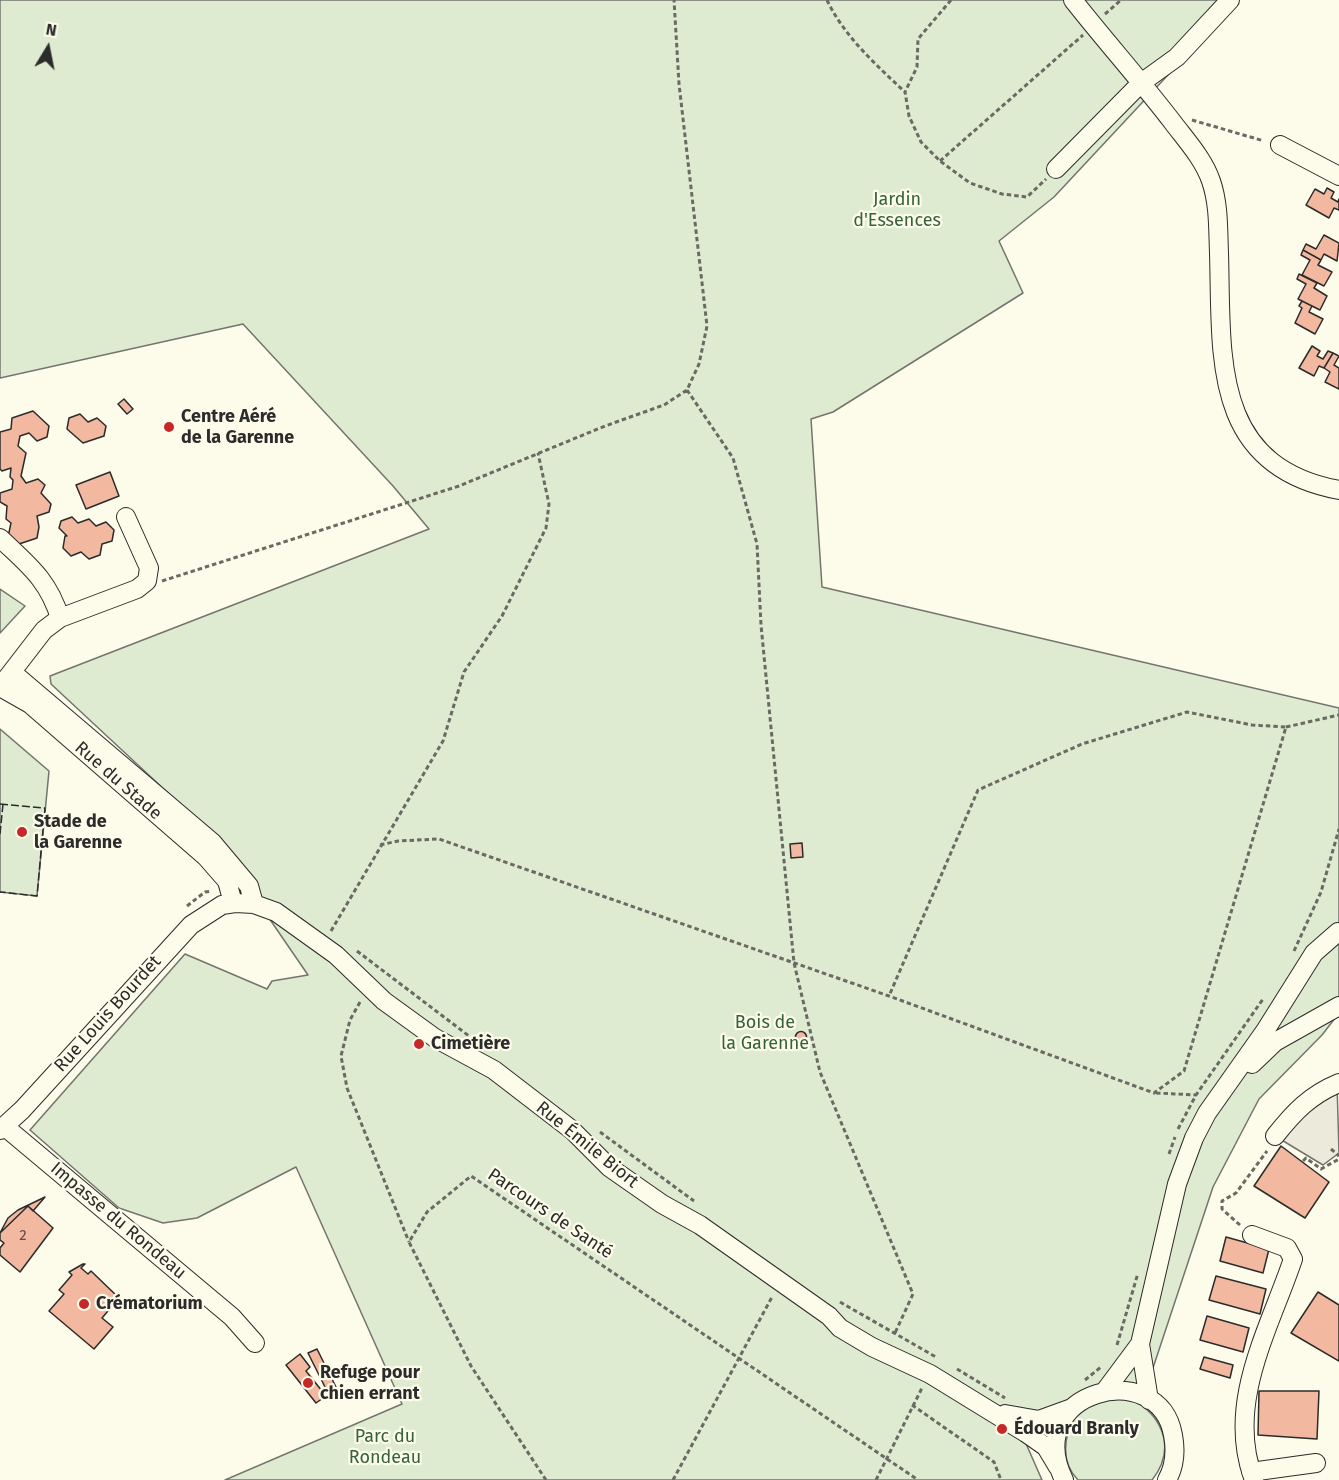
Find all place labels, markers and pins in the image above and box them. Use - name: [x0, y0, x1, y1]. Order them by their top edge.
- place label: Centre Aéré de la Garenne: [181, 406, 294, 448]
- marker: Centre Aéré de la Garenne: [162, 420, 176, 434]
- place label: Stade de la Garenne: [34, 811, 122, 854]
- marker: Stade de la Garenne: [15, 825, 29, 839]
- place label: Cimetière: [431, 1033, 510, 1055]
- marker: Cimetière: [412, 1037, 426, 1051]
- place label: Crématorium: [96, 1293, 203, 1315]
- marker: Crématorium: [77, 1297, 91, 1311]
- place label: Refuge pour chien errant: [320, 1362, 420, 1404]
- marker: Refuge pour chien errant: [301, 1376, 315, 1390]
- place label: Édouard Branly: [1014, 1418, 1139, 1440]
- marker: Édouard Branly: [995, 1422, 1009, 1436]

